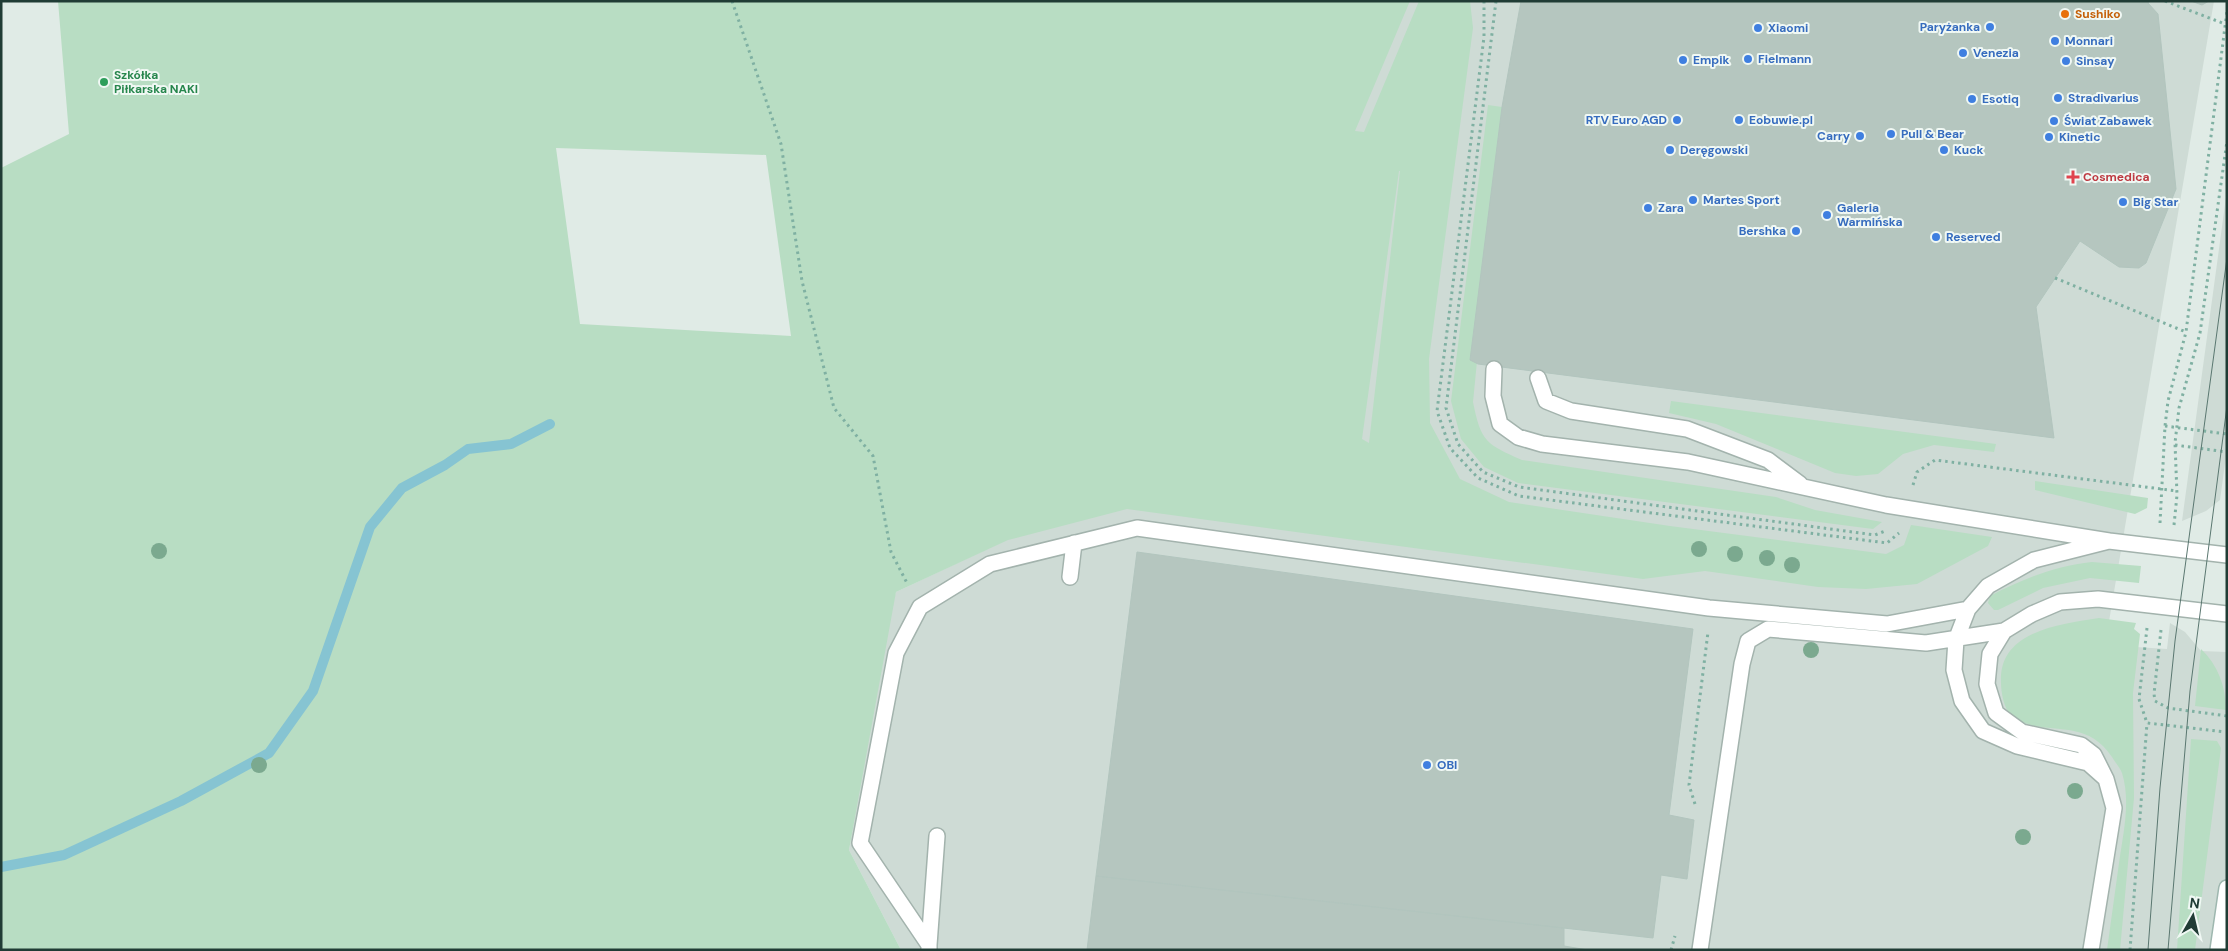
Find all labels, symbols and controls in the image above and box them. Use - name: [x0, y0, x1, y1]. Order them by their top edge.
- place label: Sushiko: [2075, 6, 2120, 22]
- marker: Sushiko: [2059, 8, 2071, 20]
- place label: Paryżanka: [1920, 19, 1980, 35]
- place label: Xiaomi: [1768, 20, 1808, 36]
- marker: Paryżanka: [1984, 21, 1996, 33]
- marker: Xiaomi: [1752, 22, 1764, 34]
- place label: Monnari: [2065, 33, 2113, 49]
- marker: Monnari: [2049, 35, 2061, 47]
- place label: Venezia: [1973, 45, 2019, 61]
- marker: Venezia: [1957, 47, 1969, 59]
- place label: Fielmann: [1758, 51, 1812, 67]
- place label: Empik: [1693, 52, 1729, 68]
- marker: Fielmann: [1742, 53, 1754, 65]
- place label: Sinsay: [2076, 53, 2115, 69]
- marker: Empik: [1677, 54, 1689, 66]
- marker: Sinsay: [2060, 55, 2072, 67]
- place label: Szkółka Piłkarska NAKI: [114, 67, 198, 97]
- marker: Szkółka Piłkarska NAKI: [98, 76, 110, 88]
- place label: Stradivarius: [2068, 90, 2139, 106]
- place label: Esotiq: [1982, 91, 2019, 107]
- marker: Stradivarius: [2052, 92, 2064, 104]
- marker: Esotiq: [1966, 93, 1978, 105]
- place label: RTV Euro AGD: [1586, 112, 1667, 128]
- place label: Eobuwie.pl: [1749, 112, 1813, 128]
- place label: Świat Zabawek: [2064, 113, 2152, 129]
- marker: RTV Euro AGD: [1671, 114, 1683, 126]
- marker: Eobuwie.pl: [1733, 114, 1745, 126]
- marker: Świat Zabawek: [2048, 115, 2060, 127]
- place label: Pull & Bear: [1901, 126, 1964, 142]
- place label: Carry: [1817, 128, 1851, 144]
- marker: Pull & Bear: [1885, 128, 1897, 140]
- place label: Kinetic: [2059, 129, 2100, 145]
- marker: Carry: [1854, 130, 1866, 142]
- marker: Kinetic: [2043, 131, 2055, 143]
- place label: Deręgowski: [1680, 142, 1748, 158]
- place label: Kuck: [1954, 142, 1983, 158]
- marker: Deręgowski: [1664, 144, 1676, 156]
- marker: Kuck: [1938, 144, 1950, 156]
- place label: Cosmedica: [2083, 169, 2150, 185]
- marker: Cosmedica: [2067, 171, 2079, 183]
- place label: Martes Sport: [1703, 192, 1780, 208]
- marker: Martes Sport: [1687, 194, 1699, 206]
- place label: Big Star: [2133, 194, 2178, 210]
- marker: Big Star: [2117, 196, 2129, 208]
- place label: Zara: [1658, 200, 1684, 216]
- place label: Galeria Warmińska: [1837, 200, 1903, 230]
- marker: Zara: [1642, 202, 1654, 214]
- marker: Galeria Warmińska: [1821, 209, 1833, 221]
- place label: Bershka: [1739, 223, 1786, 239]
- marker: Bershka: [1790, 225, 1802, 237]
- place label: Reserved: [1946, 229, 2001, 245]
- marker: Reserved: [1930, 231, 1942, 243]
- place label: OBI: [1437, 757, 1457, 773]
- marker: OBI: [1421, 759, 1433, 771]
- north arrow: [2168, 891, 2218, 941]
- text: N: [2188, 894, 2201, 913]

